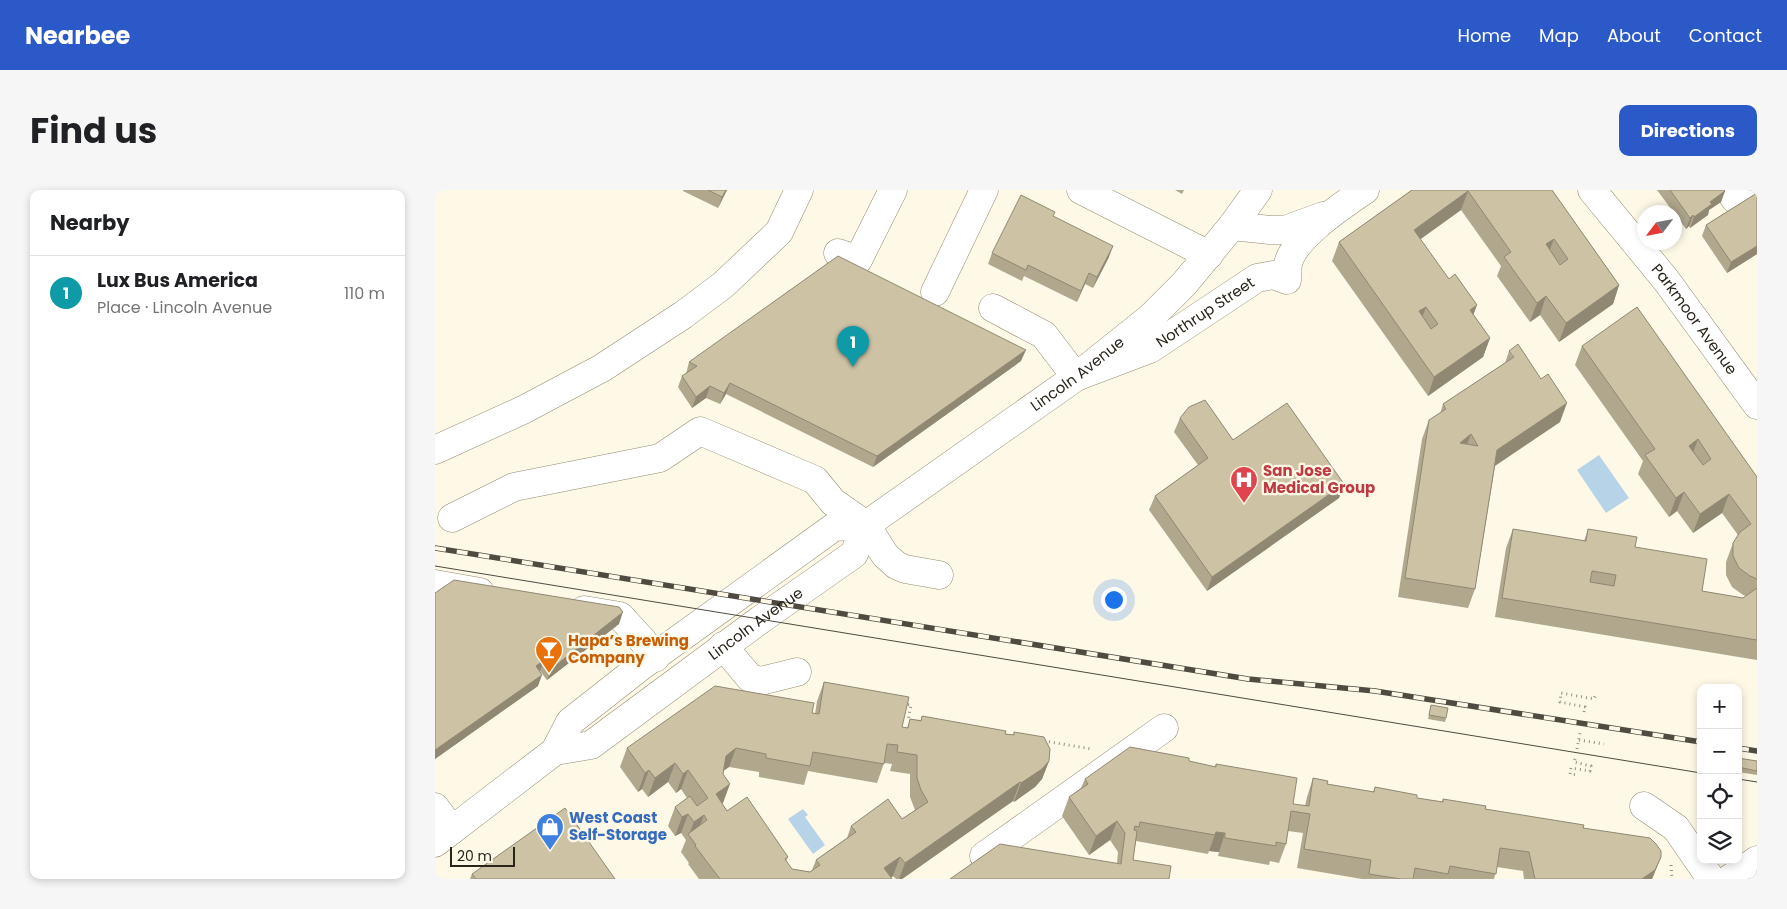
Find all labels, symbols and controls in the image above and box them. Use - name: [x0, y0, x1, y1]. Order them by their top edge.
- text: Nearbee: [25, 19, 130, 52]
- text: Home: [1457, 23, 1511, 48]
- text: Map: [1539, 23, 1579, 48]
- text: About: [1607, 23, 1661, 48]
- text: Contact: [1689, 23, 1762, 48]
- button: Directions: [1619, 105, 1757, 156]
- text: Find us: [30, 106, 157, 155]
- north arrow: [1637, 205, 1682, 250]
- text: Nearby: [50, 208, 130, 237]
- street label: Parkmoor Avenue: [1647, 259, 1743, 379]
- text: Lux Bus America: [97, 267, 258, 294]
- street label: Northrup Street: [1152, 272, 1258, 352]
- text: 1: [63, 282, 69, 305]
- text: 110 m: [344, 282, 385, 305]
- text: Place · Lincoln Avenue: [97, 296, 272, 319]
- pin: 1: [837, 326, 869, 367]
- street label: Lincoln Avenue: [1026, 332, 1128, 416]
- place label: San Jose Medical Group: [1263, 460, 1375, 498]
- hospital icon: San Jose Medical Group: [1229, 465, 1259, 504]
- street label: Lincoln Avenue: [704, 582, 807, 665]
- your location: [1101, 587, 1127, 613]
- place label: Hapa’s Brewing Company: [568, 630, 689, 668]
- bar icon: Hapa’s Brewing Company: [534, 635, 564, 674]
- map controls: [1697, 684, 1742, 864]
- button: +: [1697, 684, 1742, 729]
- button: −: [1697, 729, 1742, 774]
- button: locate: [1697, 774, 1742, 819]
- place label: West Coast Self-Storage: [569, 807, 667, 845]
- shop icon: West Coast Self-Storage: [535, 812, 565, 851]
- button: layers: [1697, 819, 1742, 864]
- scale bar: [450, 844, 515, 867]
- text: 20 m: [457, 846, 492, 866]

